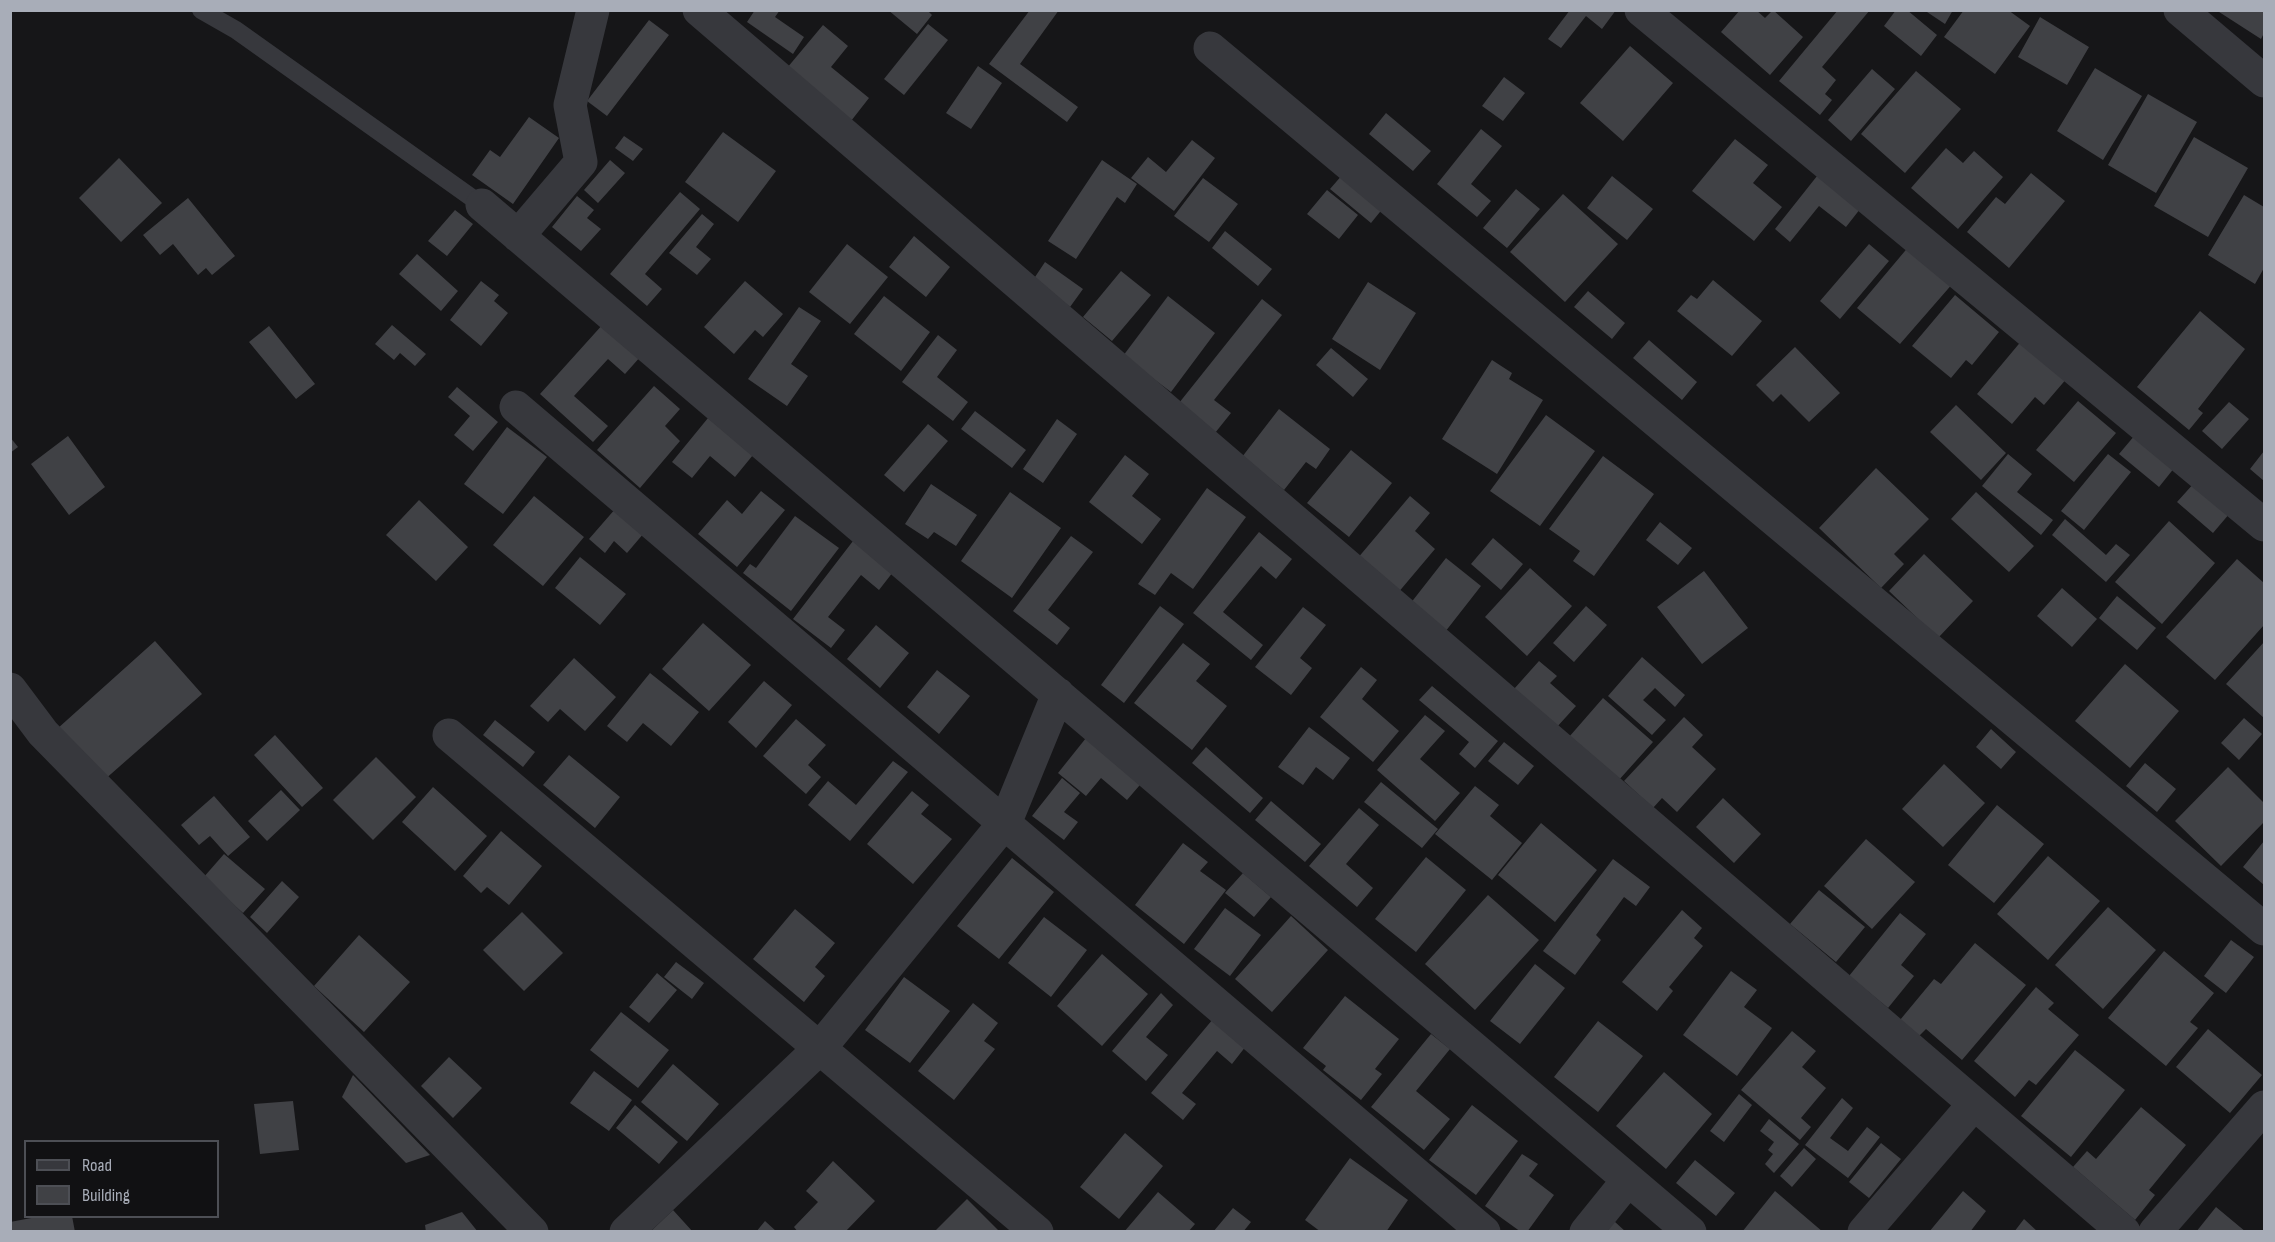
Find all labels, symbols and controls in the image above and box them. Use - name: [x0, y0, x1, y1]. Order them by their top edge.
- legend: [24, 1140, 219, 1218]
- text: Road: [82, 1155, 112, 1176]
- text: Building: [82, 1185, 130, 1206]

